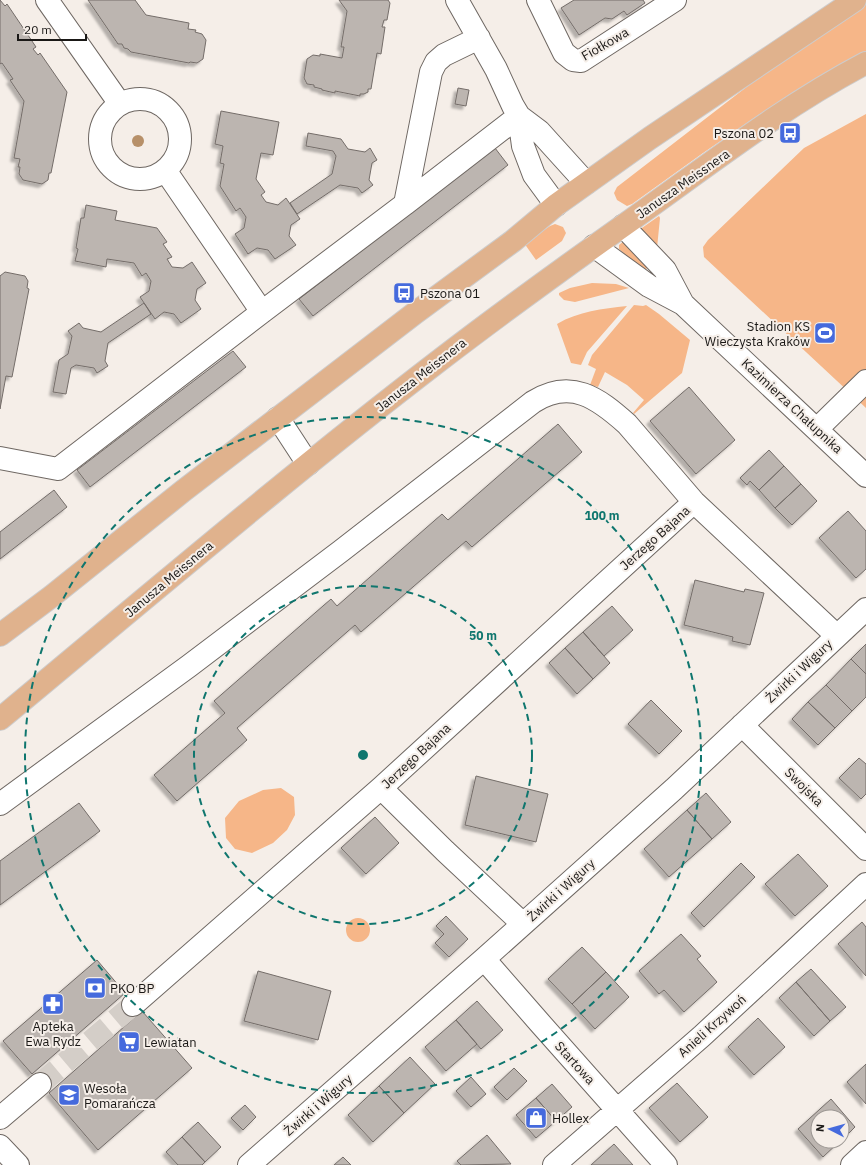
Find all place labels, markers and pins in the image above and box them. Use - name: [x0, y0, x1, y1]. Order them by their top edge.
- bus stop icon: Pszona 02: [777, 120, 803, 146]
- place label: Pszona 02: [714, 125, 774, 142]
- bus stop icon: Pszona 01: [391, 280, 417, 306]
- place label: Pszona 01: [420, 285, 480, 302]
- place label: Stadion KS Wieczysta Kraków: [705, 318, 810, 350]
- sports icon: Stadion KS Wieczysta Kraków: [812, 320, 838, 346]
- centre of rings: [356, 748, 370, 762]
- bank icon: PKO BP: [82, 975, 108, 1001]
- place label: PKO BP: [110, 980, 155, 997]
- pharmacy icon: Apteka Ewa Rydz: [40, 991, 66, 1017]
- place label: Apteka Ewa Rydz: [25, 1018, 81, 1050]
- supermarket icon: Lewiatan: [116, 1029, 142, 1055]
- place label: Lewiatan: [144, 1034, 197, 1051]
- place label: Wesoła Pomarańcza: [84, 1080, 156, 1112]
- school or university icon: Wesoła Pomarańcza: [56, 1082, 82, 1108]
- shop icon: Hollex: [523, 1105, 549, 1131]
- place label: Hollex: [552, 1110, 589, 1127]

